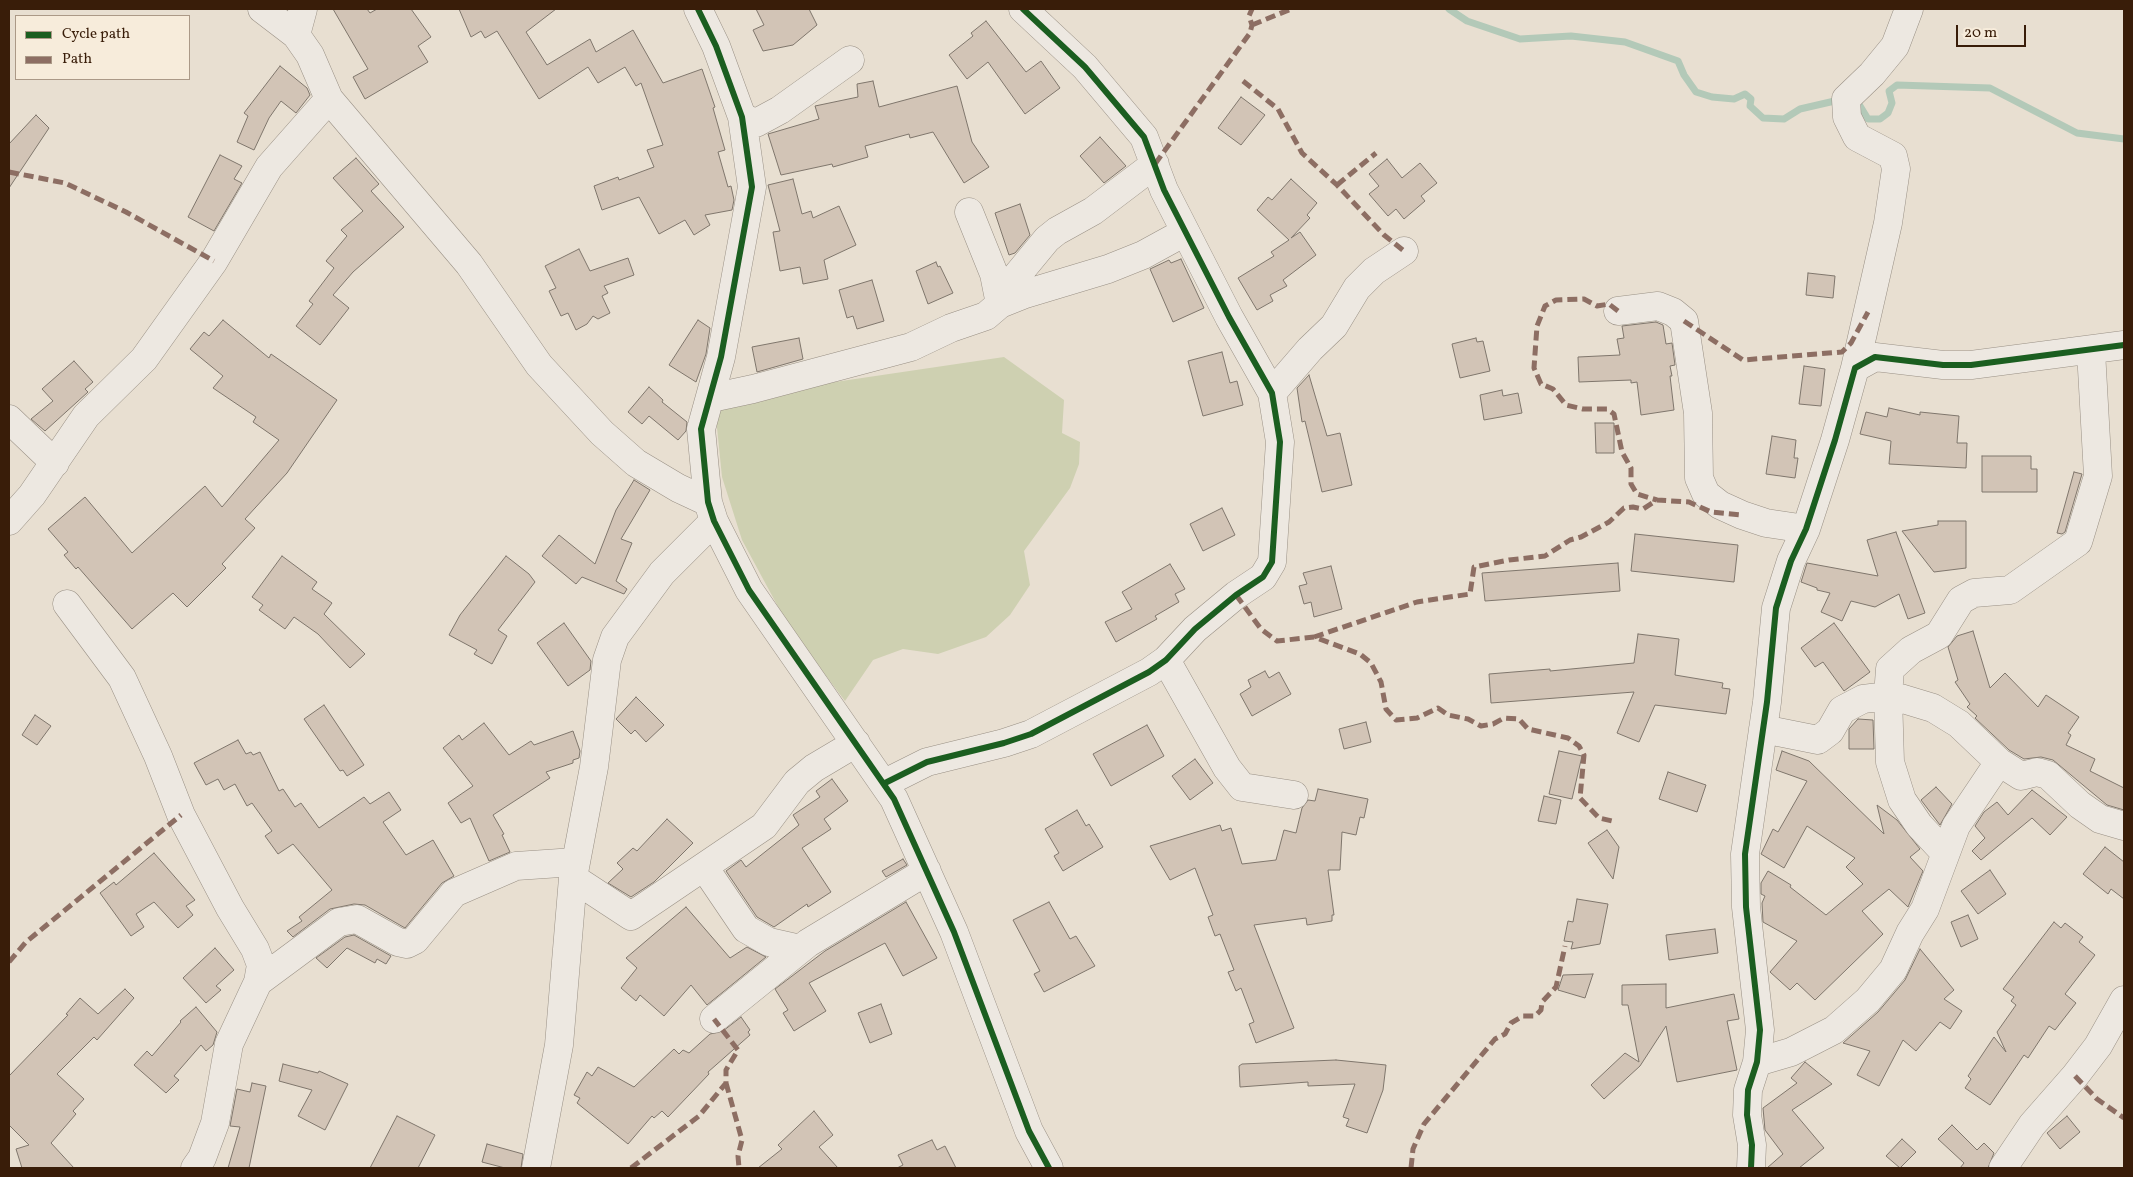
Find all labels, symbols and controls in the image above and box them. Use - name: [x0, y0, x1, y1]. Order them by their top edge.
- legend: [15, 15, 190, 80]
- scale bar: [1958, 15, 2028, 47]
- text: 20 m: [1964, 23, 1997, 44]
- text: Cycle path: [62, 24, 130, 45]
- text: Path: [62, 49, 92, 70]

